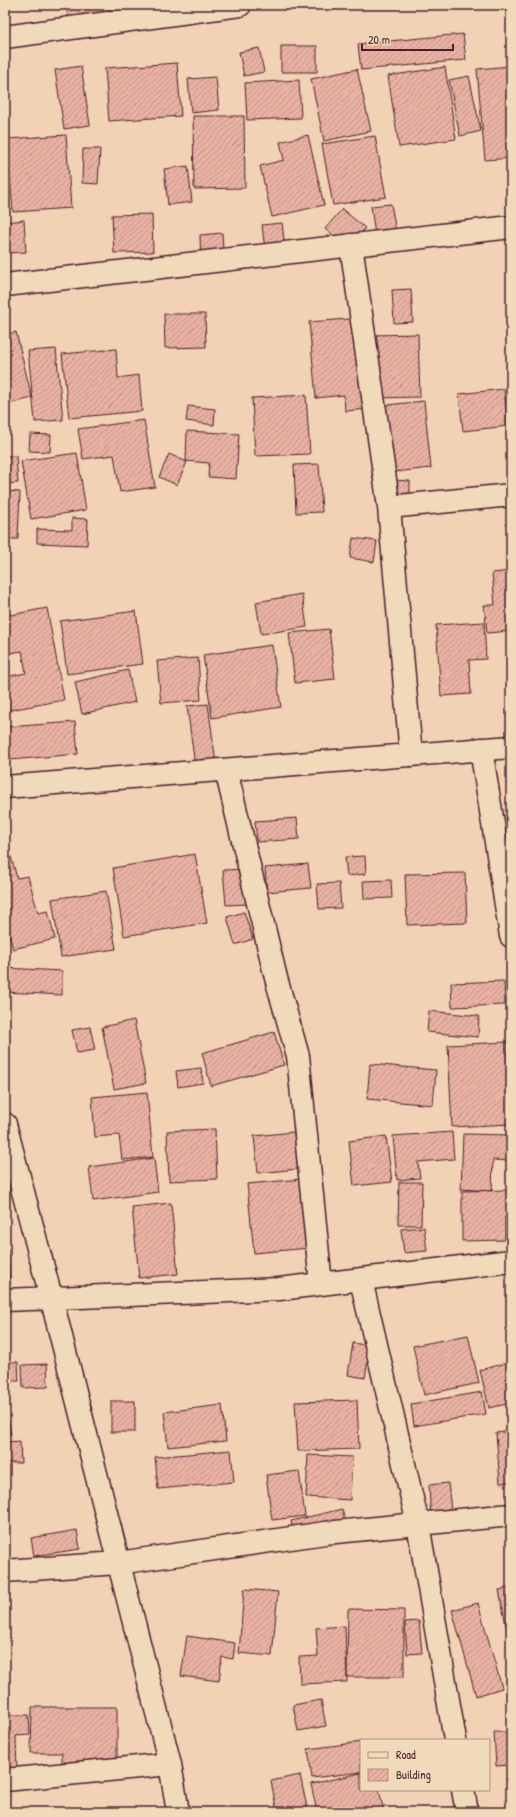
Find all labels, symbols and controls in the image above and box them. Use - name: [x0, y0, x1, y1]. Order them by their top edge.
- scale bar: [362, 26, 453, 52]
- text: 20 m: [368, 31, 390, 48]
- legend: [360, 1739, 490, 1791]
- text: Road: [396, 1746, 416, 1763]
- text: Building: [396, 1766, 431, 1783]

